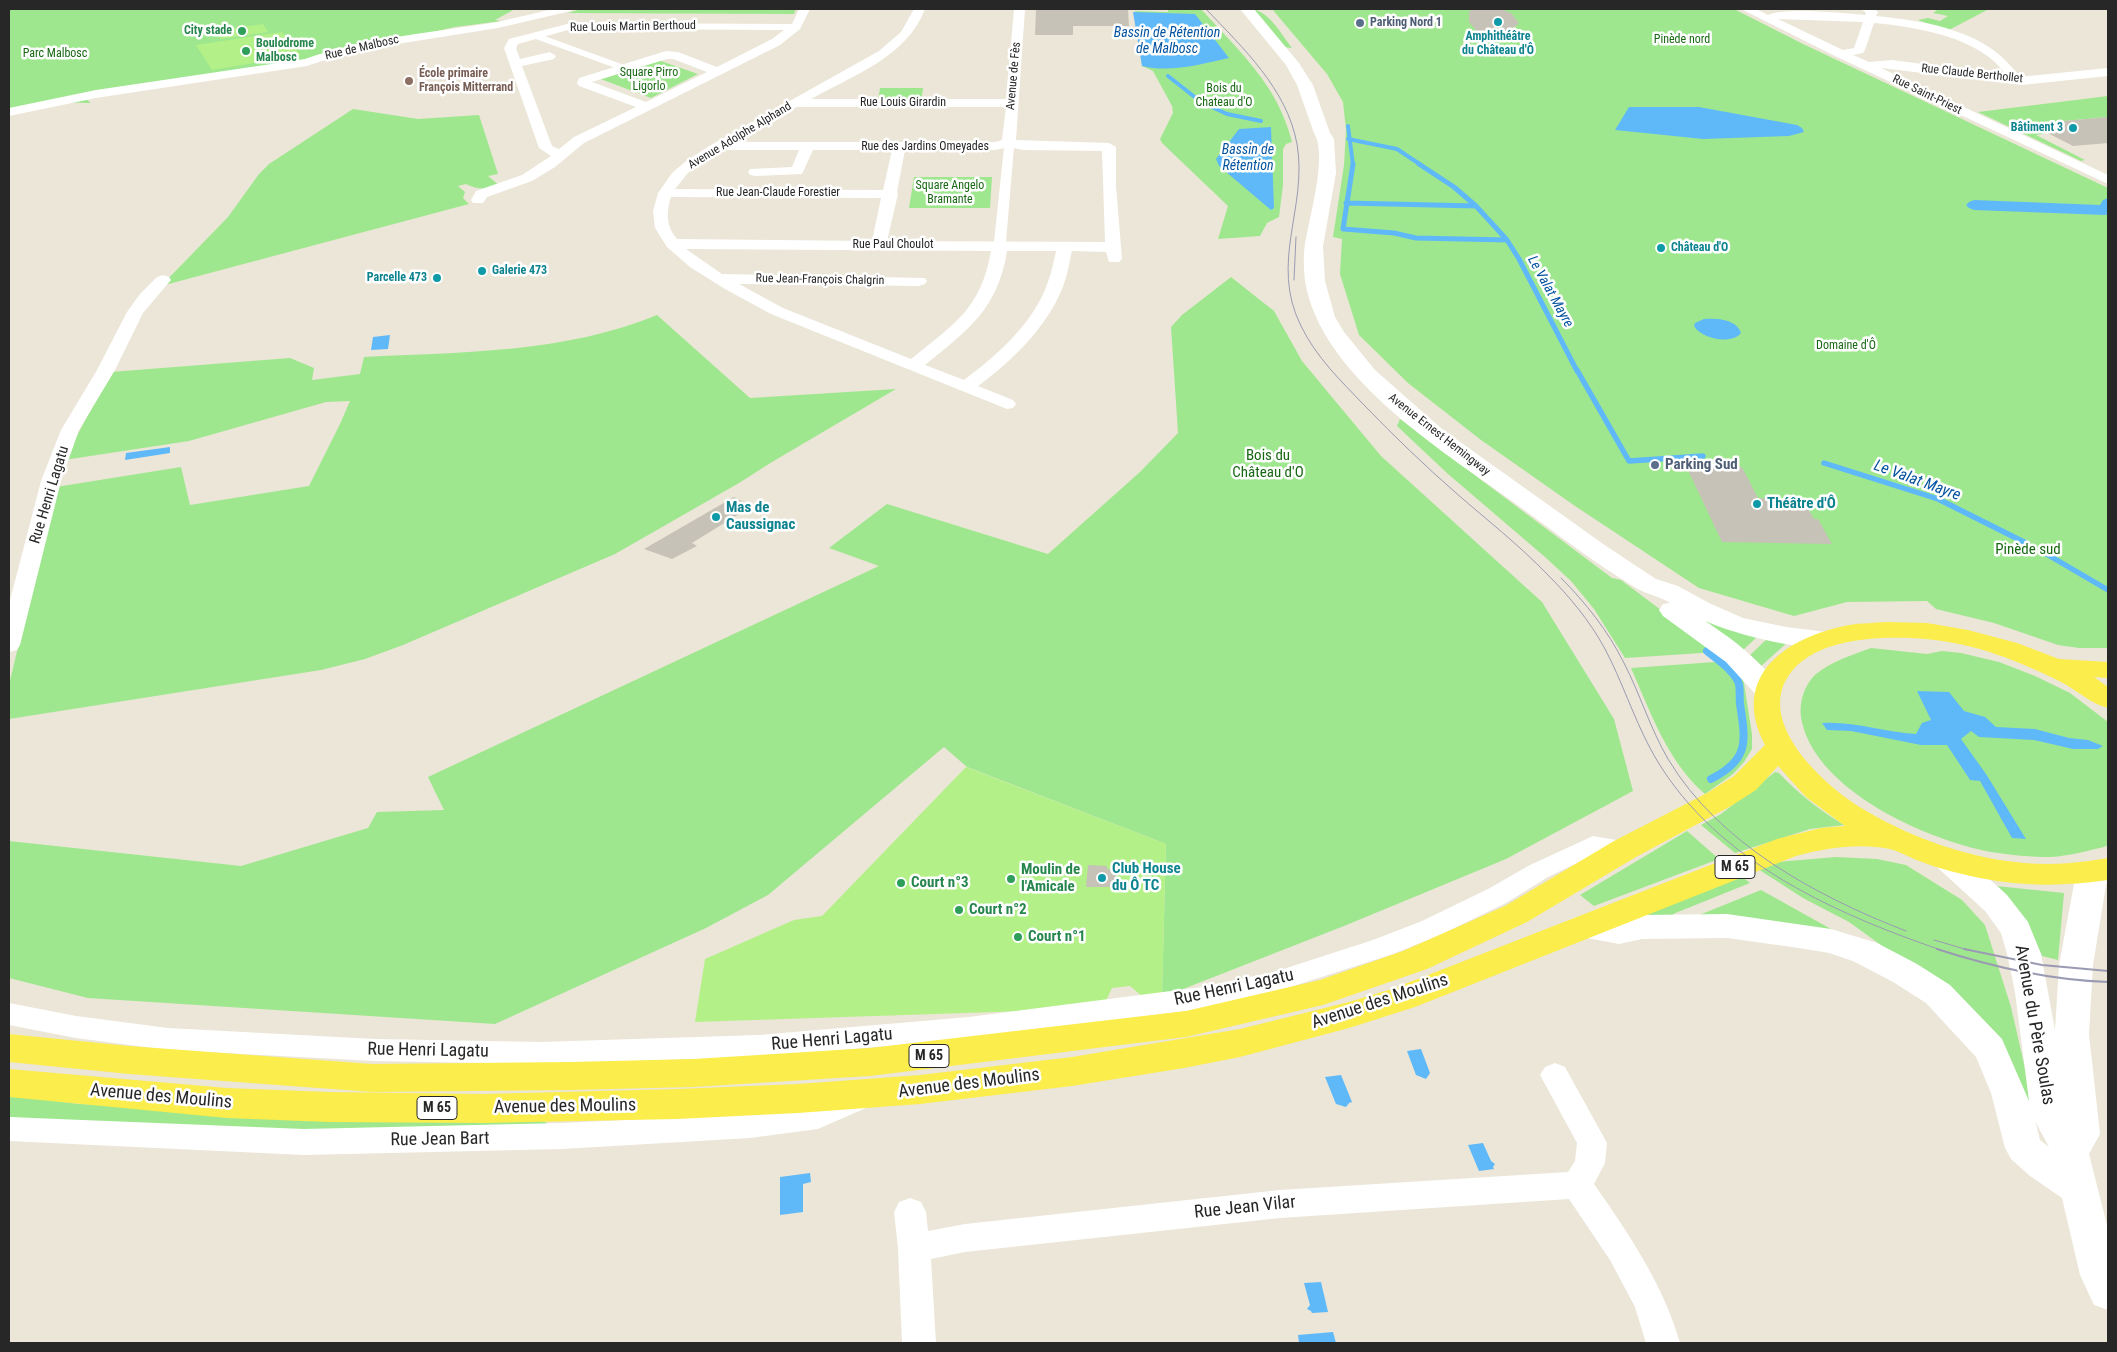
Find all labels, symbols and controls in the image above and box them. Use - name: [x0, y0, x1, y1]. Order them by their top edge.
- place label: Parking Nord 1: [1370, 16, 1442, 30]
- marker: Amphithéâtre du Château d'Ô: [1492, 16, 1504, 28]
- marker: Parking Nord 1: [1354, 17, 1366, 29]
- street label: Rue Louis Martin Berthoud: [570, 19, 696, 35]
- place label: City stade: [184, 24, 232, 38]
- marker: City stade: [236, 25, 248, 37]
- water label: Bassin de Rétention de Malbosc: [1114, 25, 1220, 58]
- place label: Amphithéâtre du Château d'Ô: [1462, 30, 1534, 58]
- street label: Rue de Malbosc: [324, 33, 400, 63]
- park label: Pinède nord: [1654, 33, 1710, 47]
- place label: Boulodrome Malbosc: [256, 37, 314, 65]
- street label: Avenue de Fès: [1004, 41, 1024, 111]
- marker: Boulodrome Malbosc: [240, 45, 252, 57]
- park label: Parc Malbosc: [23, 47, 87, 61]
- street label: Rue Claude Berthollet: [1920, 61, 2024, 87]
- park label: Square Pirro Ligorlo: [620, 66, 678, 94]
- place label: École primaire François Mitterrand: [419, 67, 513, 95]
- street label: Rue Saint-Priest: [1890, 72, 1964, 118]
- marker: École primaire François Mitterrand: [403, 75, 415, 87]
- park label: Bois du Chateau d'O: [1195, 82, 1253, 110]
- street label: Rue Louis Girardin: [860, 96, 946, 110]
- street label: Avenue Adolphe Alphand: [686, 99, 794, 173]
- place label: Bâtiment 3: [2011, 121, 2063, 135]
- marker: Bâtiment 3: [2067, 122, 2079, 134]
- street label: Rue des Jardins Omeyades: [861, 140, 989, 154]
- water label: Bassin de Rétention: [1222, 142, 1274, 174]
- park label: Square Angelo Bramante: [916, 179, 984, 207]
- street label: Rue Jean-Claude Forestier: [716, 186, 840, 200]
- street label: Rue Paul Choulot: [853, 238, 933, 252]
- place label: Château d'O: [1671, 241, 1728, 255]
- marker: Château d'O: [1655, 242, 1667, 254]
- water label: Le Valat Mayre: [1523, 253, 1577, 331]
- place label: Galerie 473: [492, 264, 547, 278]
- marker: Galerie 473: [476, 265, 488, 277]
- place label: Parcelle 473: [367, 271, 427, 285]
- marker: Parcelle 473: [431, 272, 443, 284]
- street label: Rue Jean-François Chalgrin: [755, 272, 885, 288]
- park label: Domaine d'Ô: [1816, 339, 1876, 353]
- street label: Avenue Ernest Hemingway: [1385, 391, 1493, 479]
- street label: Rue Henri Lagatu: [27, 444, 73, 546]
- park label: Bois du Château d'O: [1232, 447, 1304, 482]
- place label: Parking Sud: [1665, 456, 1738, 474]
- water label: Le Valat Mayre: [1871, 456, 1963, 506]
- marker: Parking Sud: [1649, 459, 1661, 471]
- place label: Théâtre d'Ô: [1767, 495, 1836, 513]
- marker: Théâtre d'Ô: [1751, 498, 1763, 510]
- place label: Mas de Caussignac: [726, 499, 795, 534]
- marker: Mas de Caussignac: [710, 511, 722, 523]
- park label: Pinède sud: [1995, 541, 2061, 559]
- road number: M 65: [1715, 856, 1755, 879]
- place label: Club House du Ô TC: [1112, 860, 1181, 895]
- place label: Moulin de l'Amicale: [1021, 861, 1080, 896]
- marker: Club House du Ô TC: [1096, 872, 1108, 884]
- marker: Moulin de l'Amicale: [1005, 873, 1017, 885]
- place label: Court n°3: [911, 874, 969, 892]
- marker: Court n°3: [895, 877, 907, 889]
- place label: Court n°2: [969, 901, 1027, 919]
- marker: Court n°2: [953, 904, 965, 916]
- place label: Court n°1: [1028, 928, 1086, 946]
- marker: Court n°1: [1012, 931, 1024, 943]
- street label: Avenue du Père Soulas: [2009, 943, 2059, 1107]
- street label: Rue Henri Lagatu: [1172, 965, 1296, 1011]
- street label: Avenue des Moulins: [1309, 970, 1451, 1034]
- street label: Rue Henri Lagatu: [770, 1024, 894, 1056]
- street label: Rue Henri Lagatu: [367, 1039, 489, 1063]
- road number: M 65: [909, 1044, 949, 1068]
- street label: Avenue des Moulins: [897, 1065, 1041, 1103]
- street label: Avenue des Moulins: [89, 1080, 233, 1114]
- street label: Avenue des Moulins: [494, 1095, 636, 1119]
- road number: M 65: [417, 1096, 457, 1120]
- street label: Rue Jean Bart: [390, 1128, 490, 1152]
- street label: Rue Jean Vilar: [1193, 1192, 1297, 1224]

